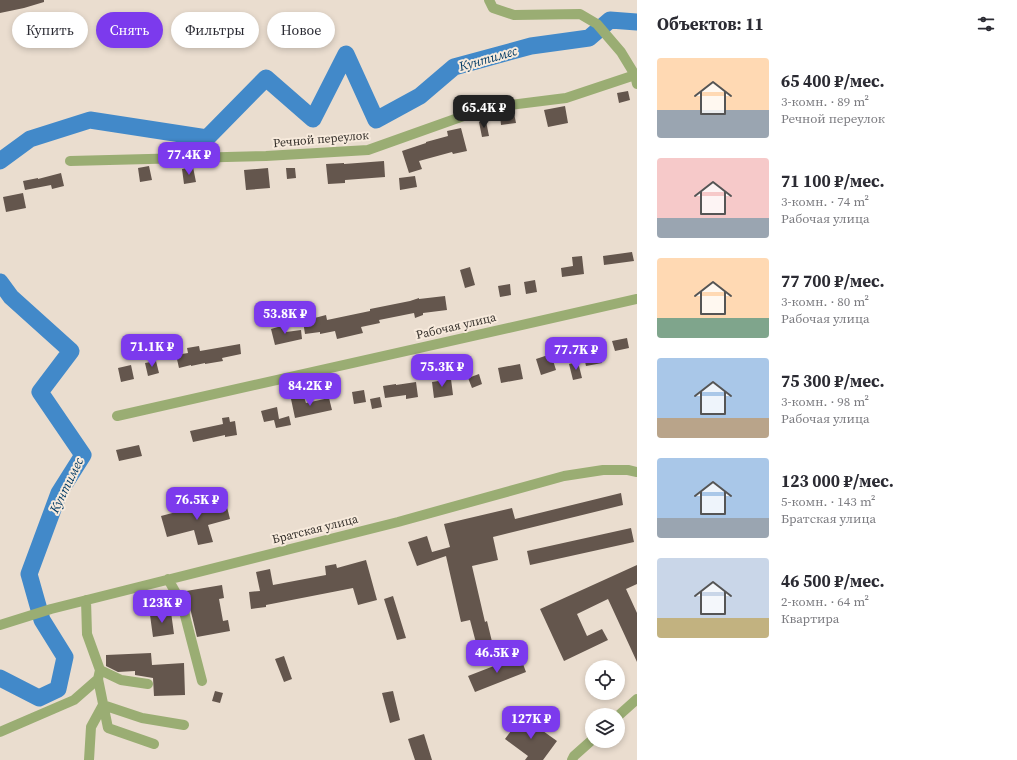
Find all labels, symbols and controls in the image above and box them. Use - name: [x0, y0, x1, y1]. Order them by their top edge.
- chip: Купить: [12, 12, 88, 48]
- chip: Снять: [96, 12, 163, 48]
- chip: Фильтры: [171, 12, 259, 48]
- chip: Новое: [267, 12, 335, 48]
- text: Объектов: 11: [657, 12, 764, 36]
- icon: filters: [975, 13, 997, 35]
- water label: Кунтимес: [456, 42, 520, 75]
- text: 65 400 ₽/мес.: [781, 69, 885, 93]
- icon: home: [689, 74, 737, 122]
- text: 3-комн. · 89 m²: [781, 93, 869, 110]
- pin: 65.4K ₽: [447, 95, 521, 129]
- text: 65.4K ₽: [462, 99, 506, 116]
- text: Речной переулок: [781, 110, 885, 127]
- street label: Речной переулок: [272, 127, 370, 151]
- pin: 77.4K ₽: [152, 142, 226, 176]
- text: 77.4K ₽: [167, 146, 211, 163]
- text: 71 100 ₽/мес.: [781, 169, 885, 193]
- icon: home: [689, 174, 737, 222]
- text: 3-комн. · 74 m²: [781, 193, 869, 210]
- text: Рабочая улица: [781, 210, 870, 227]
- text: 77 700 ₽/мес.: [781, 269, 885, 293]
- icon: home: [689, 274, 737, 322]
- text: 3-комн. · 80 m²: [781, 293, 869, 310]
- pin: 53.8K ₽: [248, 301, 322, 335]
- text: 53.8K ₽: [263, 305, 307, 322]
- street label: Рабочая улица: [414, 309, 499, 343]
- text: Рабочая улица: [781, 310, 870, 327]
- pin: 71.1K ₽: [115, 334, 189, 368]
- pin: 77.7K ₽: [539, 337, 613, 371]
- text: 71.1K ₽: [130, 338, 174, 355]
- text: 77.7K ₽: [554, 341, 598, 358]
- pin: 75.3K ₽: [405, 354, 479, 388]
- text: 75.3K ₽: [420, 358, 464, 375]
- text: 75 300 ₽/мес.: [781, 369, 885, 393]
- pin: 84.2K ₽: [273, 373, 347, 407]
- icon: home: [689, 374, 737, 422]
- text: 84.2K ₽: [288, 377, 332, 394]
- text: 3-комн. · 98 m²: [781, 393, 869, 410]
- text: Рабочая улица: [781, 410, 870, 427]
- water label: Кунтимес: [45, 454, 88, 517]
- text: 123 000 ₽/мес.: [781, 469, 894, 493]
- icon: home: [689, 474, 737, 522]
- pin: 76.5K ₽: [160, 487, 234, 521]
- text: 76.5K ₽: [175, 491, 219, 508]
- text: 5-комн. · 143 m²: [781, 493, 876, 510]
- street label: Братская улица: [270, 510, 360, 547]
- text: Братская улица: [781, 510, 876, 527]
- text: 46 500 ₽/мес.: [781, 569, 885, 593]
- icon: home: [689, 574, 737, 622]
- pin: 123K ₽: [129, 590, 195, 624]
- text: 2-комн. · 64 m²: [781, 593, 869, 610]
- text: 123K ₽: [142, 594, 182, 611]
- text: Квартира: [781, 610, 839, 627]
- pin: 46.5K ₽: [460, 640, 534, 674]
- text: 46.5K ₽: [475, 644, 519, 661]
- map controls: [585, 660, 625, 748]
- button: locate: [585, 660, 625, 700]
- pin: 127K ₽: [498, 706, 564, 740]
- button: layers: [585, 708, 625, 748]
- text: 127K ₽: [511, 710, 551, 727]

